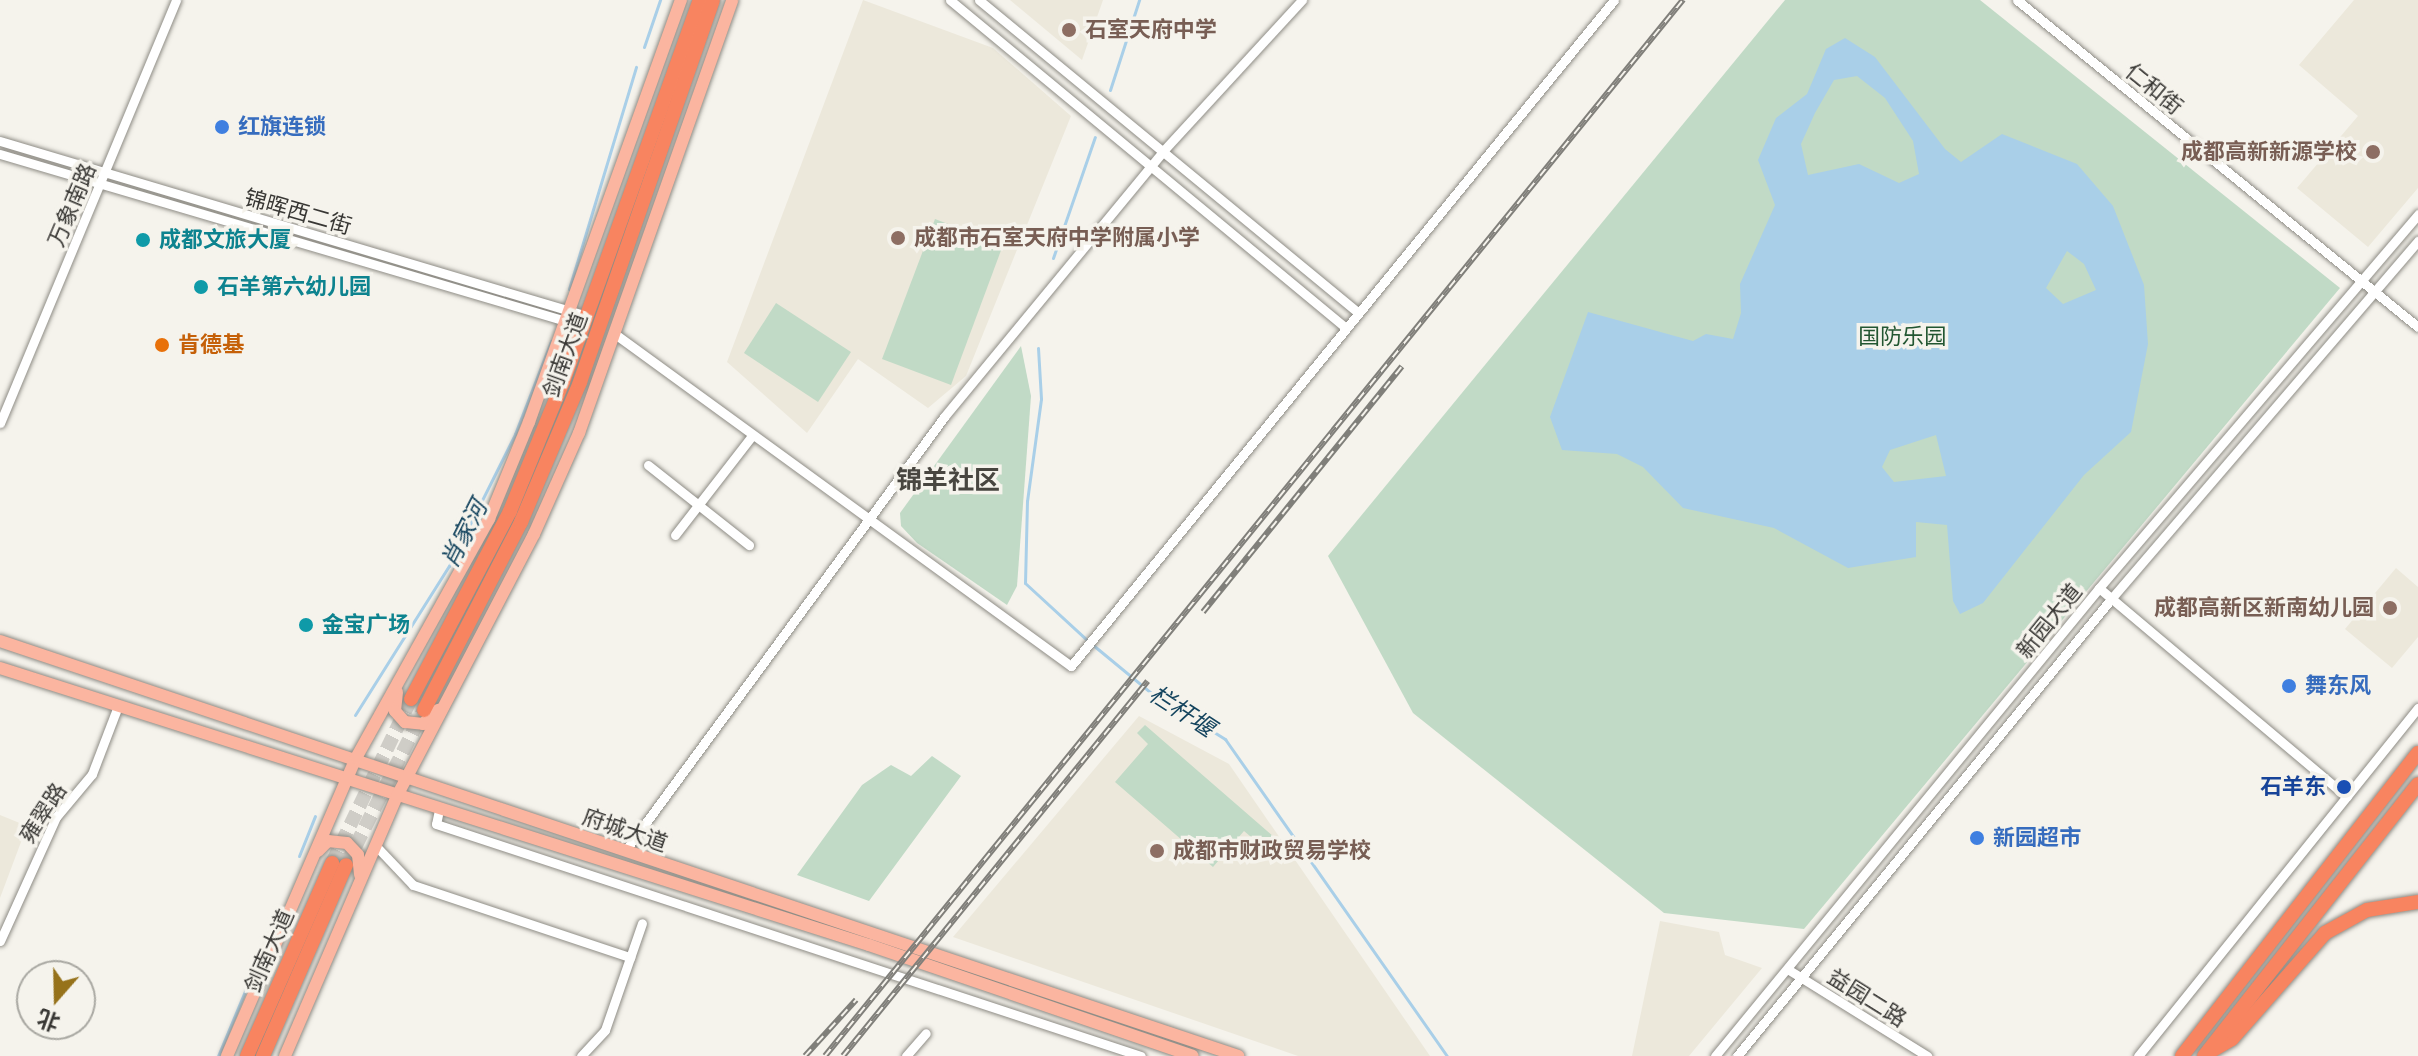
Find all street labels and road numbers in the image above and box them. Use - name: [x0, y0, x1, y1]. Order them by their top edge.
- street label: 仁和街: [2120, 58, 2188, 120]
- street label: 万象南路: [43, 159, 101, 251]
- street label: 锦晖西二街: [241, 184, 355, 240]
- street label: 剑南大道: [538, 309, 592, 401]
- street label: 新园大道: [2011, 578, 2087, 664]
- street label: 雍翠路: [14, 778, 72, 848]
- street label: 府城大道: [579, 803, 671, 857]
- street label: 剑南大道: [239, 905, 299, 997]
- street label: 益园二路: [1823, 963, 1911, 1033]

